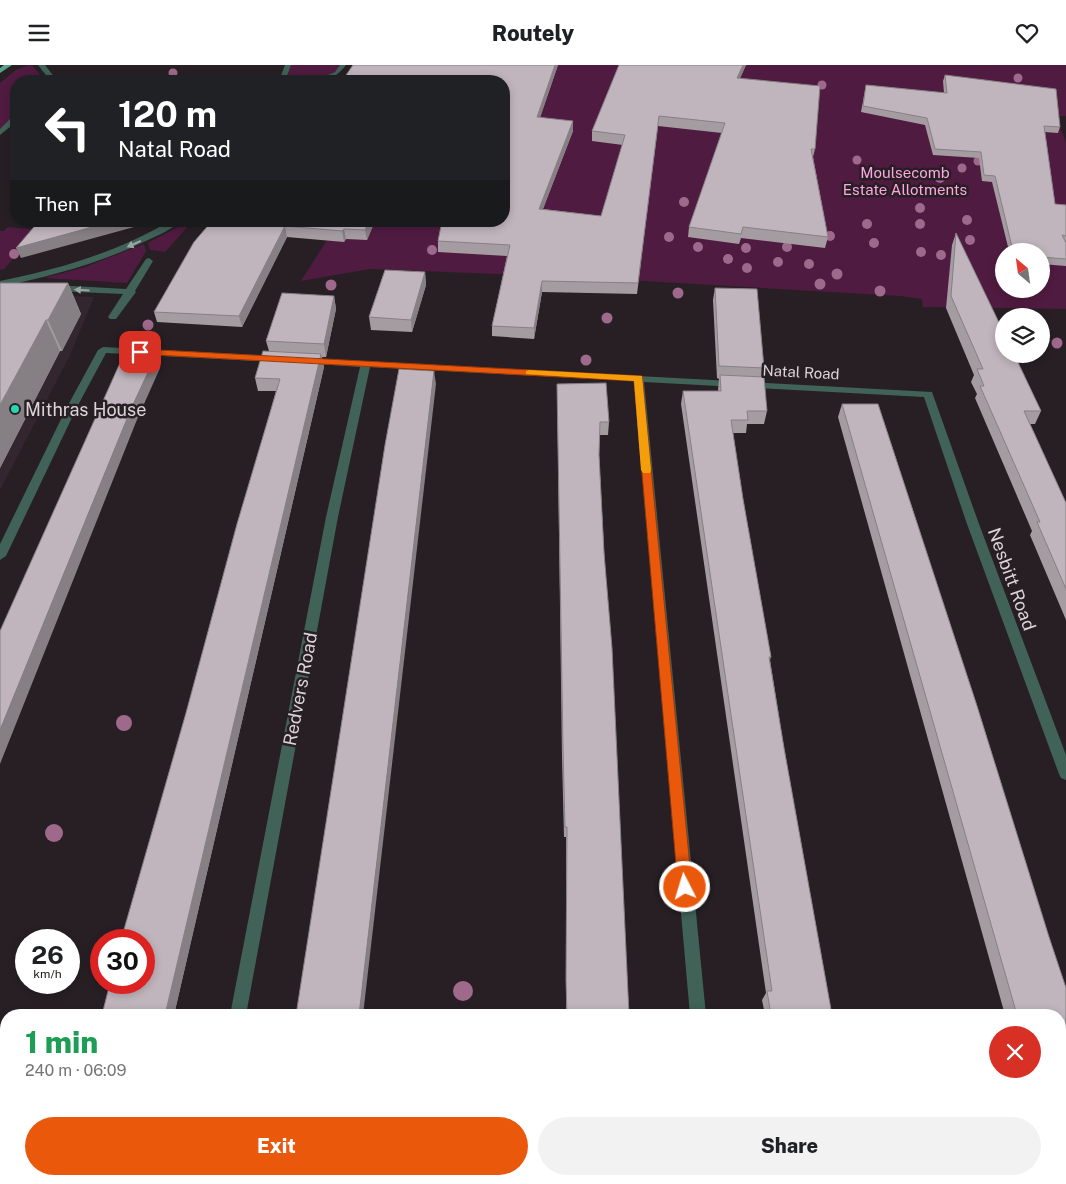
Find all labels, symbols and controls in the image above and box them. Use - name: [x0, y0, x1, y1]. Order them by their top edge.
- icon: menu: [25, 19, 53, 47]
- icon: heart: [1013, 19, 1041, 47]
- text: Routely: [492, 20, 574, 46]
- text: 120 m: [118, 94, 217, 135]
- icon: left: [35, 95, 100, 160]
- text: Natal Road: [118, 136, 231, 162]
- park label: Moulsecomb Estate Allotments: [843, 164, 967, 198]
- icon: arrive: [89, 190, 117, 218]
- text: Then: [35, 193, 79, 215]
- one-way arrow: [127, 240, 141, 248]
- north arrow: [995, 243, 1050, 297]
- map controls: [995, 243, 1050, 363]
- one-way arrow: [74, 285, 90, 293]
- button: layers: [995, 308, 1050, 363]
- pin: [119, 331, 161, 373]
- icon: arrive: [126, 338, 154, 366]
- street label: Natal Road: [762, 361, 840, 383]
- place label: Mithras House: [25, 399, 146, 420]
- marker: Mithras House: [9, 403, 21, 415]
- street label: Nesbitt Road: [984, 525, 1040, 633]
- street label: Redvers Road: [279, 631, 321, 747]
- position arrow: [658, 860, 710, 912]
- speed limit sign: 30: [90, 929, 155, 994]
- text: 26: [31, 940, 64, 970]
- text: km/h: [33, 967, 62, 981]
- text: 1 min: [25, 1024, 98, 1060]
- button: close: [989, 1026, 1041, 1078]
- text: 240 m · 06:09: [25, 1061, 126, 1080]
- button: Exit: [25, 1117, 528, 1175]
- button: Share: [538, 1117, 1041, 1175]

